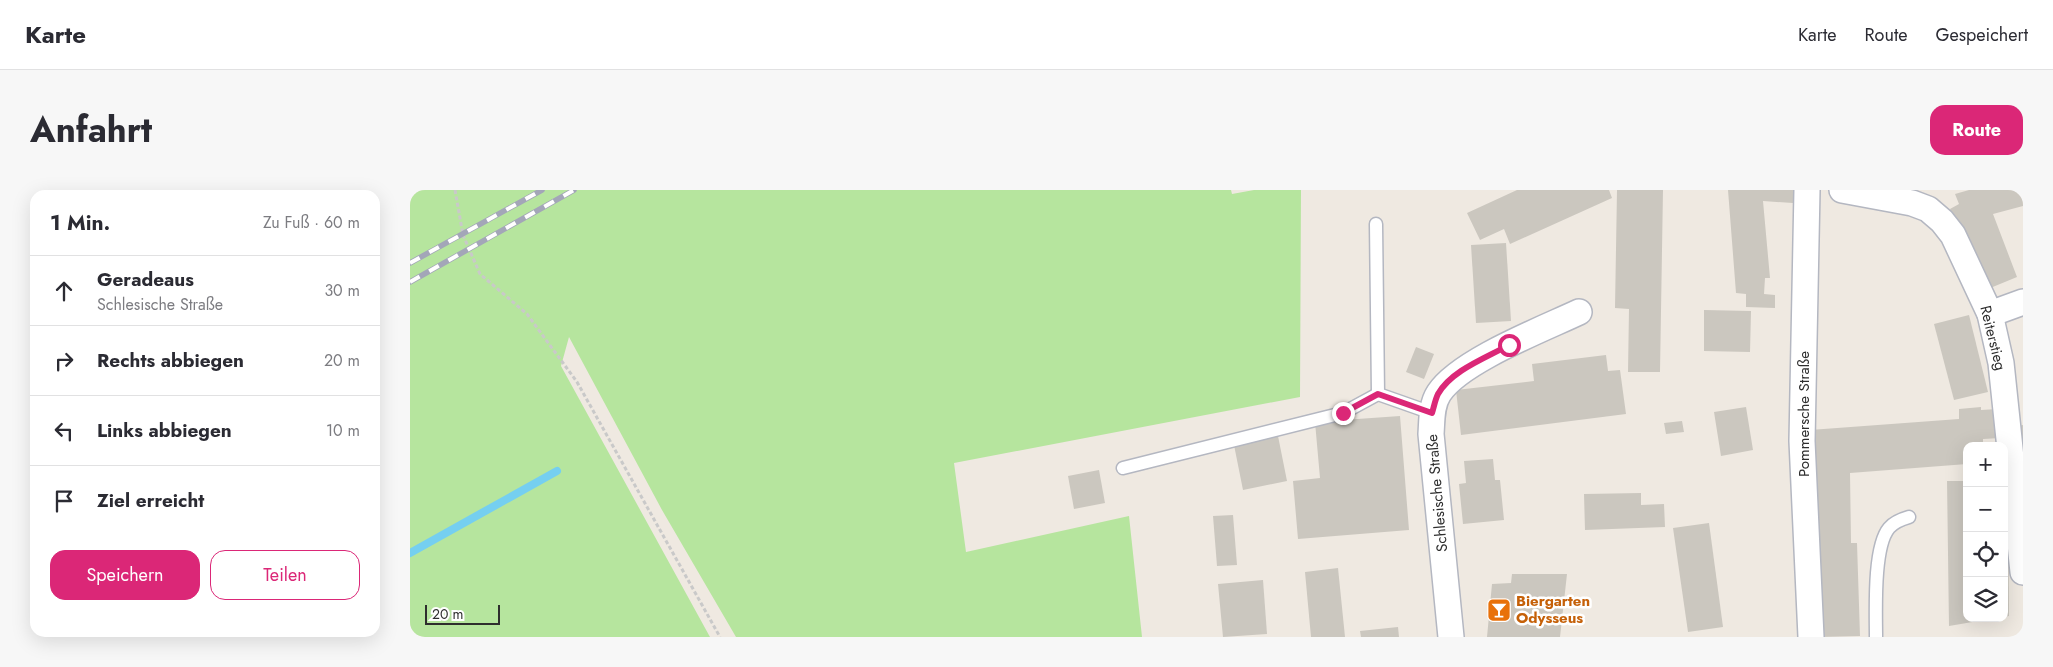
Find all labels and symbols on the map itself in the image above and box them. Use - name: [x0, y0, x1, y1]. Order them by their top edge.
- street label: Reiterstieg: [1974, 303, 2012, 373]
- route start: [1498, 334, 1521, 357]
- street label: Pommersche Straße: [1793, 351, 1815, 477]
- route end: [1332, 402, 1355, 425]
- street label: Schlesische Straße: [1421, 433, 1453, 553]
- place label: Biergarten Odysseus: [1516, 590, 1590, 629]
- bar icon: Biergarten Odysseus: [1486, 597, 1512, 623]
- scale bar: [425, 602, 500, 625]

